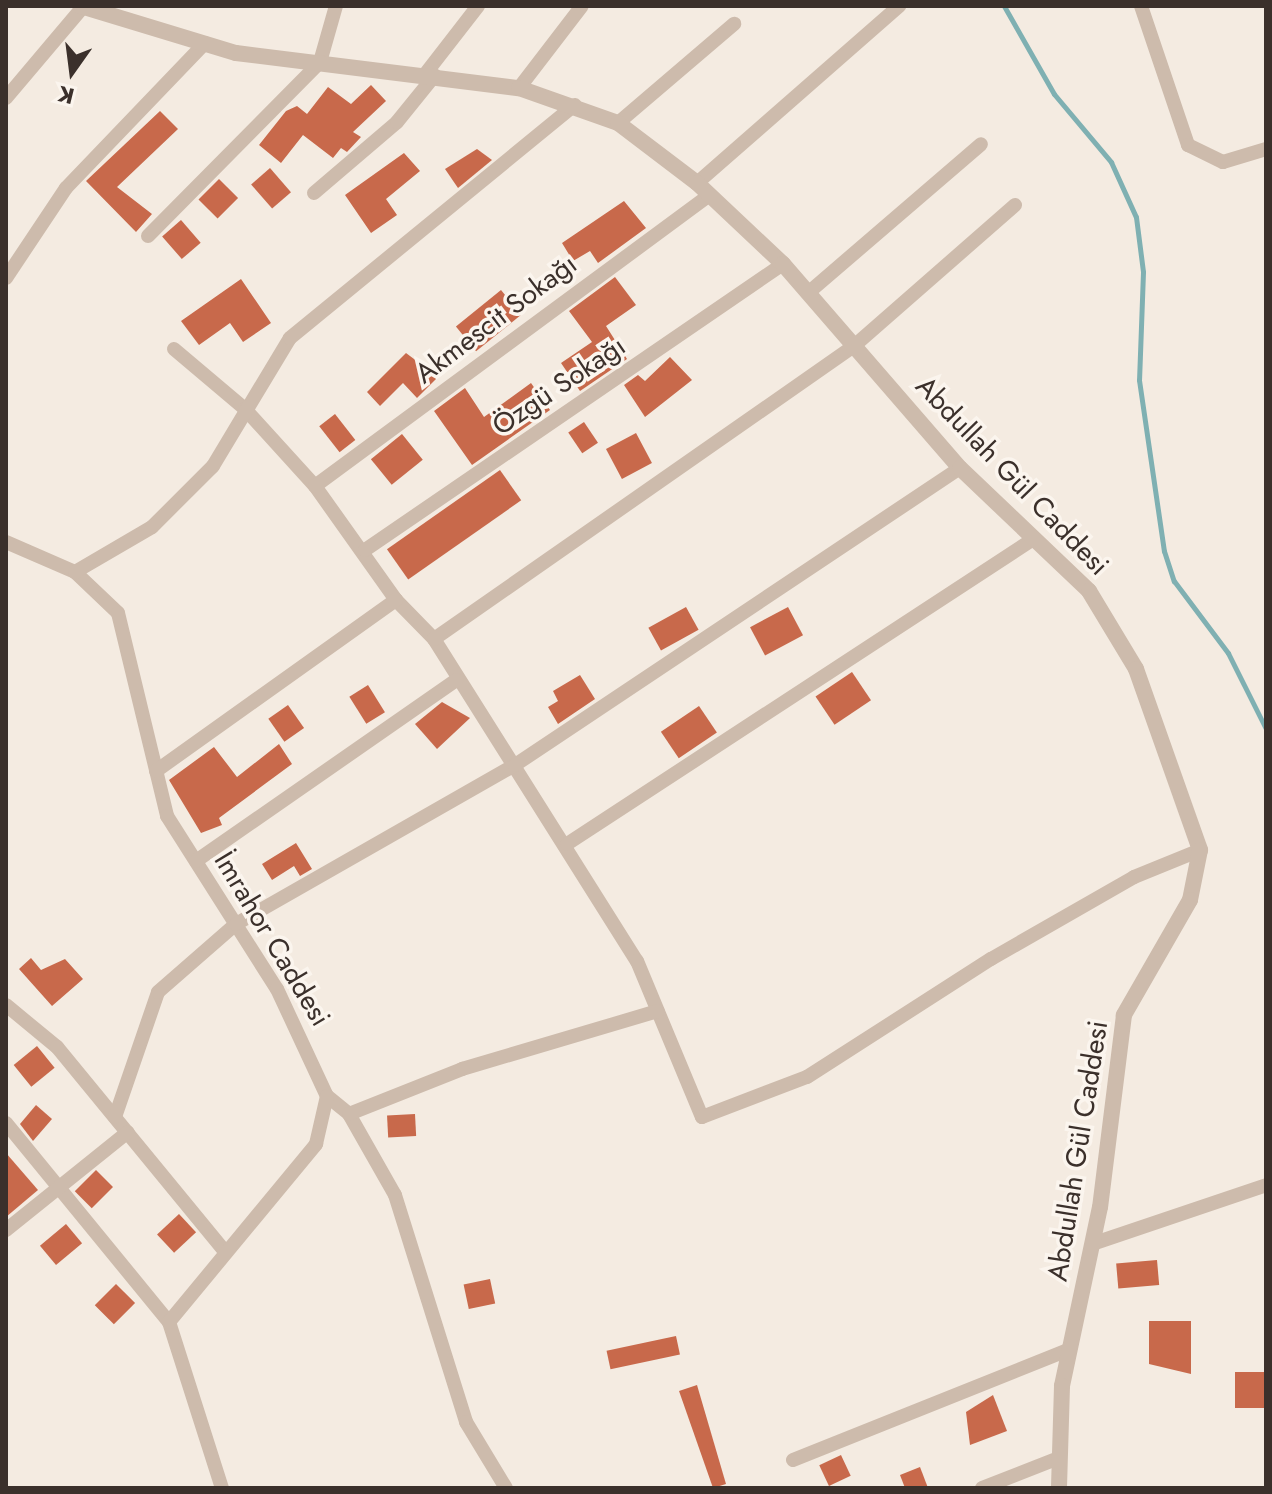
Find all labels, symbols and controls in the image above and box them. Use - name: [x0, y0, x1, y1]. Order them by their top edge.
- north arrow: [32, 32, 112, 112]
- text: K: [55, 78, 78, 113]
- street label: Akmescit Sokağı: [409, 247, 583, 391]
- street label: Özgü Sokağı: [486, 329, 632, 443]
- street label: Abdullah Gül Caddesi: [908, 370, 1116, 582]
- street label: İmrahor Caddesi: [207, 846, 337, 1032]
- street label: Abdullah Gül Caddesi: [1041, 1018, 1115, 1284]

